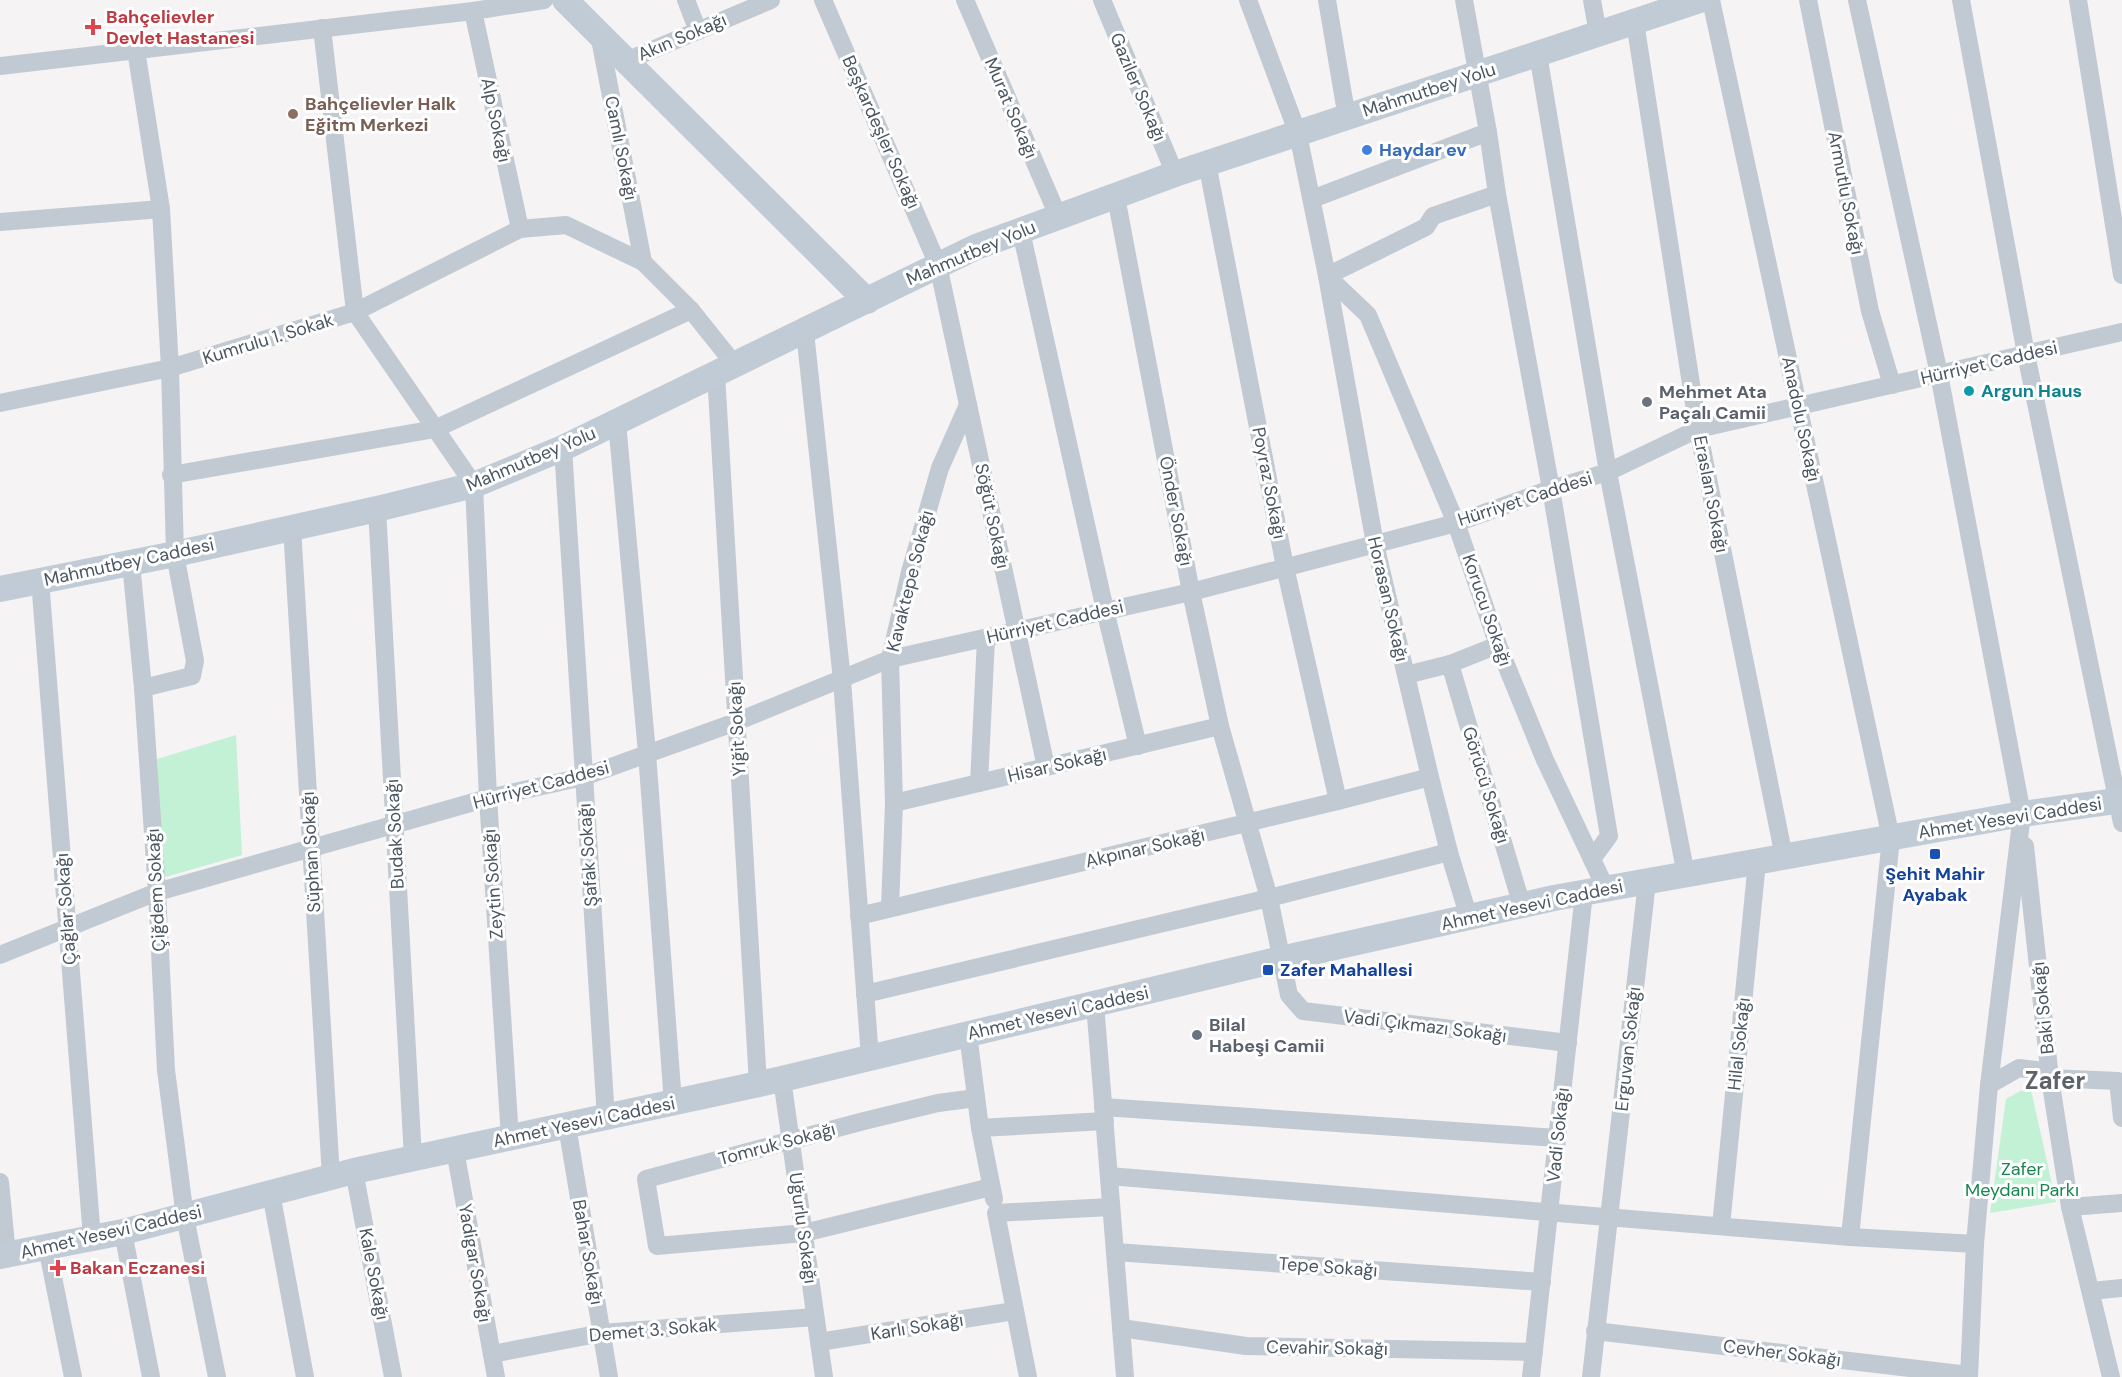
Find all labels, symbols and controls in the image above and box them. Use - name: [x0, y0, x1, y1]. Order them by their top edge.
- place label: Bahçelievler Devlet Hastanesi: [106, 5, 254, 50]
- street label: Akın Sokağı: [634, 8, 730, 66]
- marker: Bahçelievler Devlet Hastanesi: [84, 18, 102, 36]
- street label: Gaziler Sokağı: [1104, 29, 1172, 145]
- street label: Beşkardeşler Sokağı: [836, 52, 926, 212]
- street label: Murat Sokağı: [979, 54, 1043, 162]
- street label: Mahmutbey Yolu: [1359, 57, 1499, 123]
- street label: Alp Sokağı: [475, 75, 517, 165]
- place label: Bahçelievler Halk Eğitm Merkezi: [305, 92, 457, 137]
- street label: Camlı Sokağı: [599, 94, 643, 202]
- marker: Bahçelievler Halk Eğitm Merkezi: [286, 107, 300, 121]
- street label: Armutlu Sokağı: [1822, 129, 1870, 257]
- place label: Haydar ev: [1379, 138, 1467, 162]
- marker: Haydar ev: [1360, 143, 1374, 157]
- street label: Mahmutbey Yolu: [903, 215, 1039, 291]
- street label: Kumrulu 1. Sokak: [200, 308, 336, 370]
- street label: Hürriyet Caddesi: [1918, 336, 2060, 390]
- street label: Anadolu Sokağı: [1776, 354, 1826, 484]
- place label: Argun Haus: [1981, 379, 2082, 403]
- place label: Mehmet Ata Paçalı Camii: [1659, 380, 1767, 425]
- marker: Argun Haus: [1962, 384, 1976, 398]
- marker: Mehmet Ata Paçalı Camii: [1640, 395, 1654, 409]
- street label: Mahmutbey Yolu: [463, 421, 599, 497]
- street label: Poyraz Sokağı: [1246, 425, 1292, 541]
- street label: Eraslan Sokağı: [1688, 434, 1734, 554]
- street label: Önder Sokağı: [1154, 454, 1198, 568]
- street label: Söğüt Sokağı: [969, 461, 1015, 571]
- street label: Hürriyet Caddesi: [1455, 466, 1595, 532]
- street label: Kavaktepe Sokağı: [881, 508, 939, 654]
- street label: Mahmutbey Caddesi: [42, 532, 216, 592]
- street label: Horasan Sokağı: [1362, 534, 1414, 664]
- street label: Korucu Sokağı: [1457, 551, 1517, 669]
- street label: Hürriyet Caddesi: [984, 595, 1126, 649]
- street label: Yiğit Sokağı: [723, 681, 751, 777]
- street label: Görücü Sokağı: [1457, 724, 1515, 846]
- street label: Hisar Sokağı: [1005, 742, 1109, 788]
- street label: Hürriyet Caddesi: [470, 755, 612, 815]
- street label: Budak Sokağı: [380, 778, 410, 890]
- street label: Süphan Sokağı: [296, 791, 326, 913]
- street label: Ahmet Yesevi Caddesi: [1916, 792, 2104, 844]
- street label: Şafak Sokağı: [572, 802, 604, 908]
- street label: Akpınar Sokağı: [1083, 823, 1207, 873]
- street label: Çiğdem Sokağı: [141, 828, 171, 952]
- street label: Zeytin Sokağı: [477, 828, 509, 940]
- marker: Şehit Mahir Ayabak: [1928, 847, 1942, 861]
- street label: Çağlar Sokağı: [50, 852, 82, 966]
- place label: Şehit Mahir Ayabak: [1885, 862, 1985, 907]
- street label: Ahmet Yesevi Caddesi: [1439, 874, 1625, 936]
- place label: Zafer Mahallesi: [1280, 958, 1413, 982]
- street label: Baki Sokağı: [2026, 961, 2060, 1055]
- marker: Zafer Mahallesi: [1261, 963, 1275, 977]
- street label: Ahmet Yesevi Caddesi: [965, 980, 1151, 1046]
- street label: Erguvan Sokağı: [1610, 986, 1646, 1112]
- street label: Hilal Sokağı: [1722, 996, 1756, 1092]
- street label: Vadi Çıkmazı Sokağı: [1342, 1004, 1508, 1048]
- place label: Bilal Habeşi Camii: [1209, 1013, 1324, 1058]
- marker: Bilal Habeşi Camii: [1190, 1028, 1204, 1042]
- district label: Zafer: [2025, 1065, 2085, 1096]
- street label: Vadi Sokağı: [1541, 1086, 1575, 1184]
- street label: Ahmet Yesevi Caddesi: [491, 1091, 677, 1153]
- street label: Tomruk Sokağı: [716, 1117, 838, 1171]
- park label: Zafer Meydanı Parkı: [1965, 1157, 2079, 1202]
- street label: Uğurlu Sokağı: [783, 1171, 823, 1285]
- street label: Bahar Sokağı: [567, 1198, 609, 1306]
- street label: Ahmet Yesevi Caddesi: [18, 1199, 204, 1265]
- street label: Yadigar Sokağı: [453, 1202, 497, 1324]
- street label: Kale Sokağı: [353, 1226, 395, 1322]
- street label: Tepe Sokağı: [1278, 1252, 1378, 1282]
- place label: Bakan Eczanesi: [70, 1256, 205, 1280]
- marker: Bakan Eczanesi: [51, 1261, 65, 1275]
- street label: Karlı Sokağı: [869, 1308, 965, 1346]
- street label: Demet 3. Sokak: [588, 1312, 718, 1348]
- street label: Cevher Sokağı: [1722, 1334, 1842, 1372]
- street label: Cevahir Sokağı: [1266, 1335, 1388, 1361]

